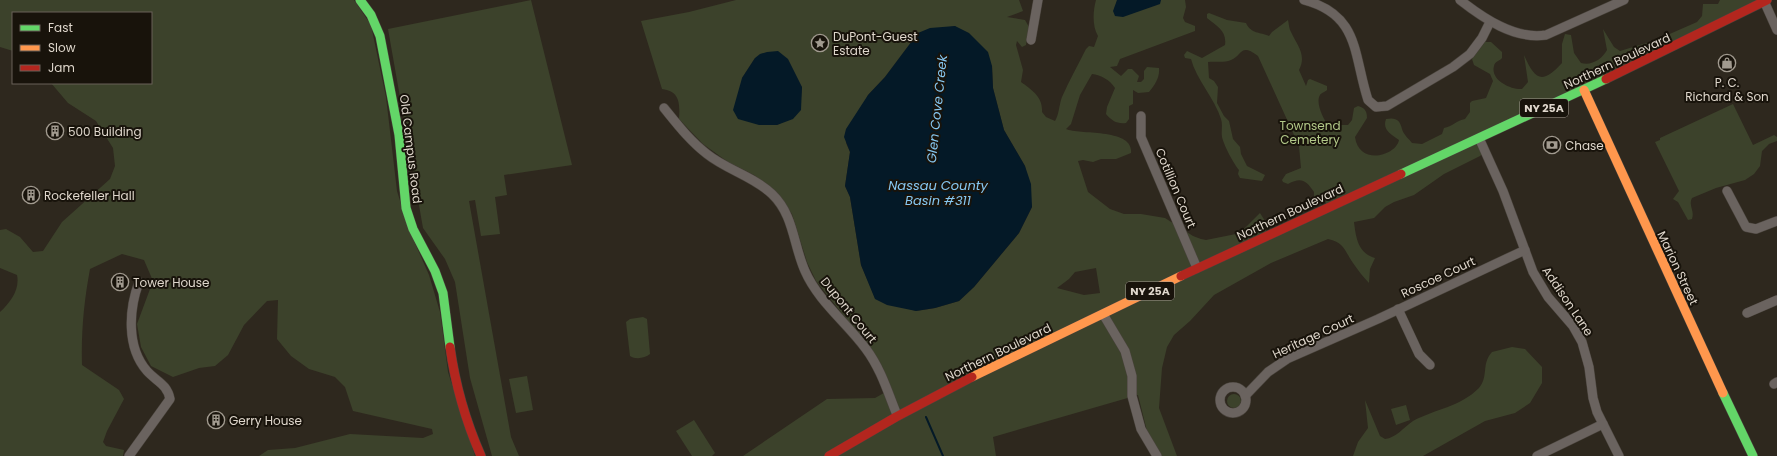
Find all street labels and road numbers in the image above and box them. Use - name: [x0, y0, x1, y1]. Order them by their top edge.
- street label: Northern Boulevard: [1561, 29, 1673, 93]
- street label: Old Campus Road: [396, 93, 426, 205]
- road number: NY 25A: [1520, 99, 1568, 117]
- street label: Cotillion Court: [1152, 145, 1200, 231]
- street label: Northern Boulevard: [1234, 180, 1346, 244]
- street label: Marion Street: [1653, 228, 1703, 308]
- street label: Roscoe Court: [1398, 252, 1478, 302]
- street label: Addison Lane: [1538, 263, 1598, 339]
- street label: Dupont Court: [817, 273, 881, 347]
- road number: NY 25A: [1126, 282, 1174, 300]
- street label: Heritage Court: [1270, 310, 1356, 362]
- street label: Northern Boulevard: [942, 319, 1054, 385]

